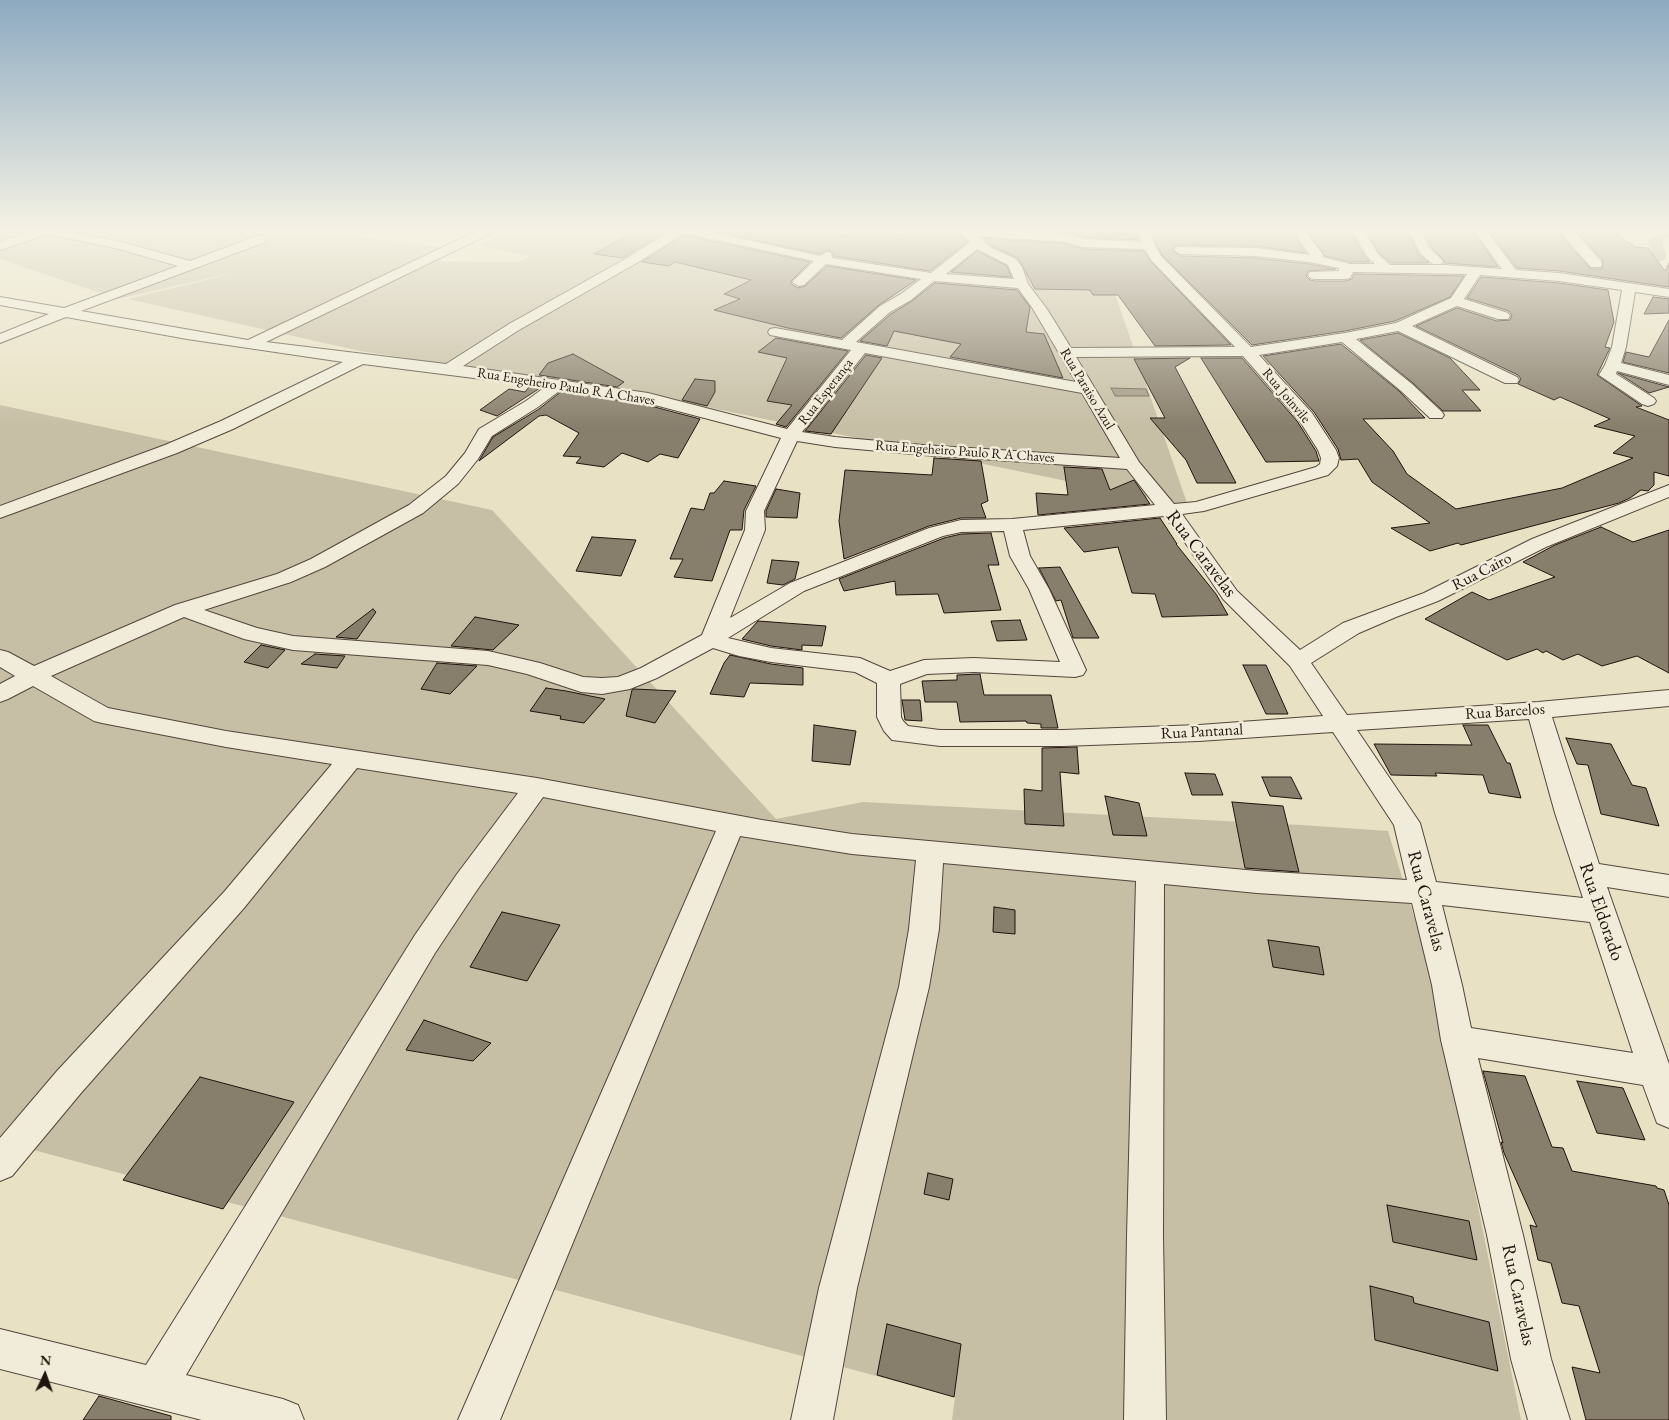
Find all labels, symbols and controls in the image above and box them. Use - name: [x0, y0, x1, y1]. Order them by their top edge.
- street label: Rua Paraiso Azul: [1056, 345, 1118, 433]
- street label: Rua Esperança: [795, 355, 857, 429]
- street label: Rua Engeheiro Paulo R A Chaves: [476, 365, 656, 409]
- street label: Rua Joinvile: [1258, 365, 1314, 427]
- street label: Rua Engeheiro Paulo R A Chaves: [875, 437, 1055, 467]
- street label: Rua Caravelas: [1161, 506, 1241, 602]
- street label: Rua Cairo: [1449, 549, 1515, 595]
- street label: Rua Barcelos: [1464, 700, 1546, 724]
- street label: Rua Pantanal: [1160, 720, 1244, 744]
- street label: Rua Caravelas: [1402, 848, 1450, 954]
- street label: Rua Eldorado: [1574, 860, 1628, 964]
- street label: Rua Caravelas: [1496, 1242, 1540, 1348]
- north arrow: [20, 1350, 70, 1400]
- text: N: [40, 1351, 52, 1369]

